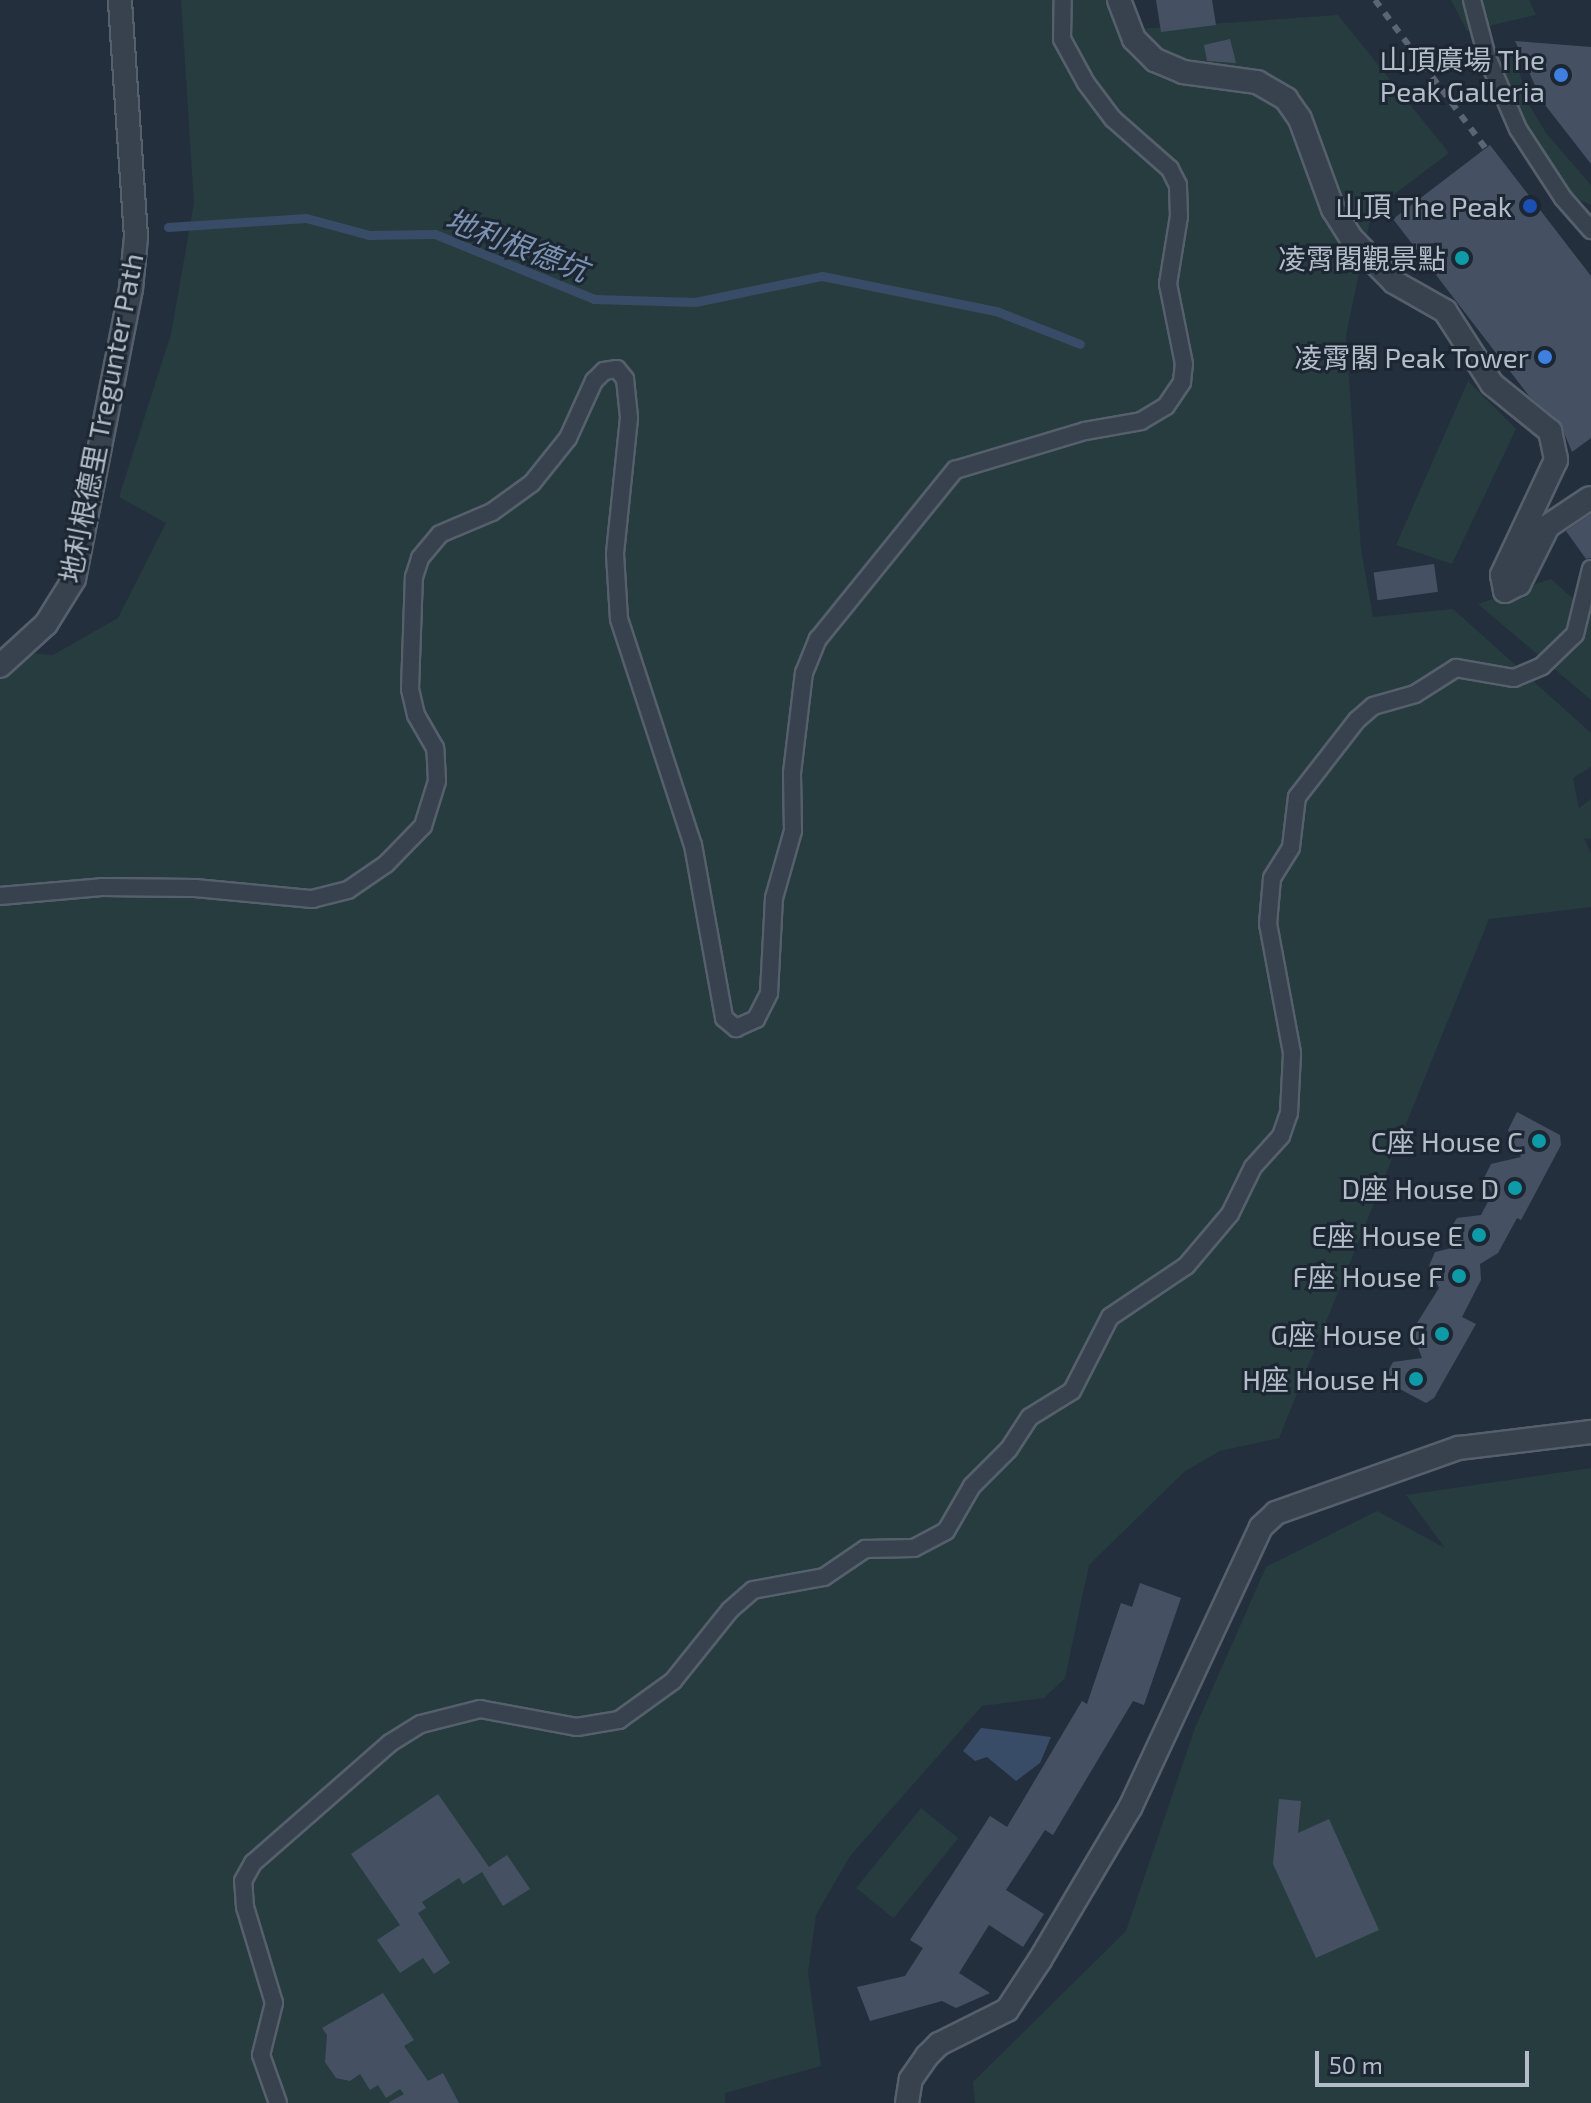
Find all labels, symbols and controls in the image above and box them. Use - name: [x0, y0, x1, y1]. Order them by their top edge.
- place label: 山頂廣場 The Peak Galleria: [1379, 42, 1545, 108]
- marker: 山頂廣場 The Peak Galleria: [1552, 66, 1570, 84]
- place label: 山頂 The Peak: [1335, 189, 1512, 223]
- marker: 山頂 The Peak: [1519, 195, 1541, 217]
- water label: 地利根德坑: [441, 200, 593, 288]
- place label: 凌霄閣觀景點: [1278, 241, 1446, 275]
- marker: 凌霄閣觀景點: [1453, 249, 1471, 267]
- street label: 地利根德里 Tregunter Path: [52, 250, 150, 586]
- place label: 凌霄閣 Peak Tower: [1293, 340, 1529, 374]
- marker: 凌霄閣 Peak Tower: [1536, 348, 1554, 366]
- place label: C座 House C: [1371, 1124, 1523, 1158]
- marker: C座 House C: [1530, 1132, 1548, 1150]
- place label: D座 House D: [1342, 1171, 1499, 1205]
- marker: D座 House D: [1506, 1179, 1524, 1197]
- place label: E座 House E: [1311, 1218, 1463, 1252]
- marker: E座 House E: [1470, 1226, 1488, 1244]
- place label: F座 House F: [1293, 1259, 1443, 1293]
- marker: F座 House F: [1450, 1267, 1468, 1285]
- place label: G座 House G: [1271, 1317, 1426, 1351]
- marker: G座 House G: [1433, 1325, 1451, 1343]
- place label: H座 House H: [1242, 1362, 1400, 1396]
- marker: H座 House H: [1407, 1370, 1425, 1388]
- scale bar: [1319, 2035, 1533, 2085]
- text: 50 m: [1329, 2050, 1383, 2079]

